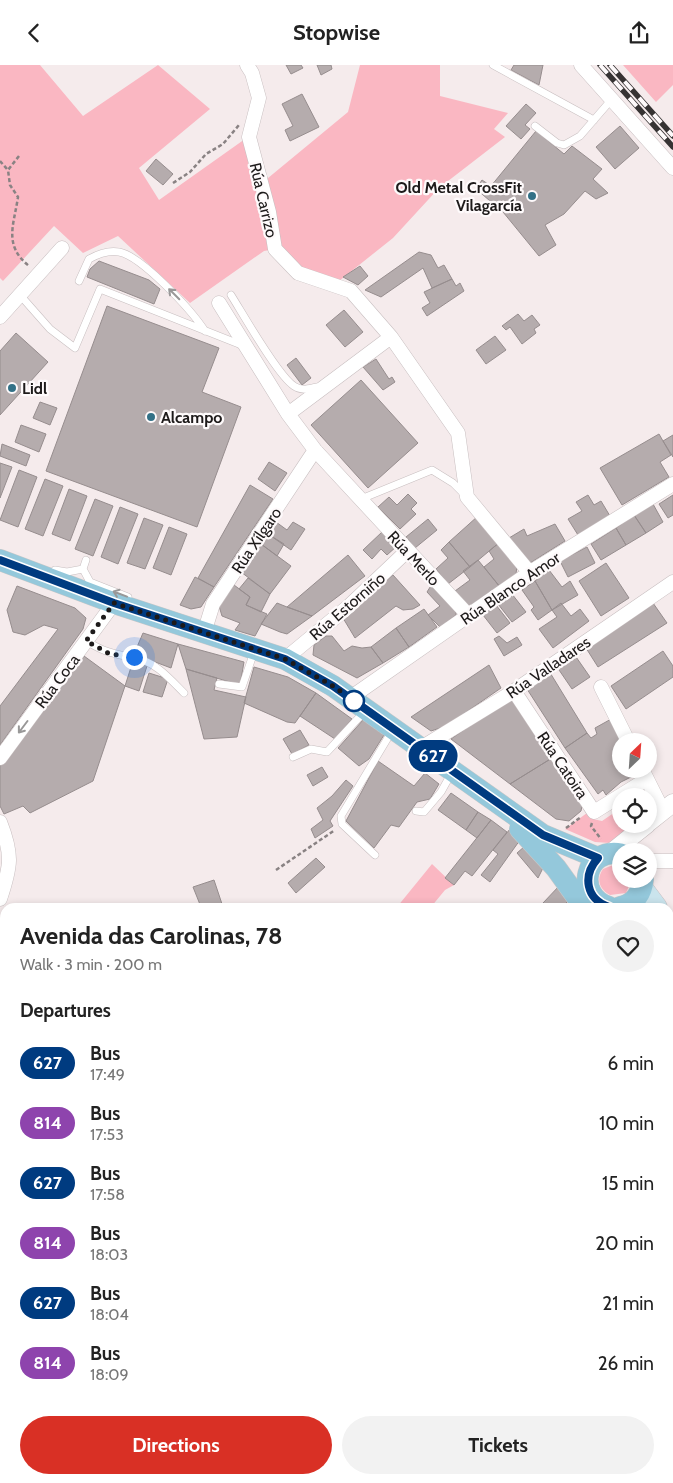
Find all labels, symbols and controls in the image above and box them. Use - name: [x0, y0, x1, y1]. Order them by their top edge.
- icon: back: [20, 19, 48, 47]
- text: Stopwise: [293, 19, 380, 46]
- icon: share: [625, 19, 653, 47]
- street label: Rúa Carrizo: [246, 161, 281, 240]
- place label: Old Metal CrossFit Vilagarcía: [396, 178, 522, 215]
- marker: Old Metal CrossFit Vilagarcía: [526, 190, 538, 202]
- one-way arrow: [167, 288, 180, 300]
- place label: Lidl: [22, 379, 47, 398]
- marker: Lidl: [6, 382, 18, 394]
- place label: Alcampo: [161, 408, 222, 427]
- marker: Alcampo: [145, 411, 157, 423]
- street label: Rúa Xílgaro: [227, 504, 285, 577]
- street label: Rúa Merlo: [384, 527, 444, 590]
- street label: Rúa Blanco Amor: [457, 548, 565, 629]
- street label: Rúa Estorniño: [306, 568, 389, 644]
- one-way arrow: [113, 589, 128, 598]
- street label: Rúa Valladares: [503, 632, 594, 703]
- your location: [122, 645, 147, 670]
- street label: Rúa Coca: [31, 650, 84, 712]
- unlabelled marker: [343, 690, 365, 712]
- one-way arrow: [18, 720, 28, 734]
- street label: Rúa Catoira: [533, 728, 592, 803]
- north arrow: [612, 733, 658, 777]
- map controls: [612, 733, 657, 888]
- line badge: 627: [404, 740, 462, 772]
- text: 627: [419, 745, 447, 767]
- button: locate: [612, 788, 657, 833]
- button: layers: [612, 843, 657, 888]
- button: heart: [602, 920, 654, 972]
- text: Avenida das Carolinas, 78: [20, 921, 283, 950]
- text: Walk · 3 min · 200 m: [20, 955, 162, 974]
- text: Departures: [20, 999, 111, 1022]
- text: Bus: [90, 1042, 120, 1065]
- text: 627: [33, 1052, 62, 1074]
- text: 6 min: [608, 1052, 654, 1075]
- text: 17:49: [90, 1065, 125, 1084]
- text: Bus: [90, 1102, 120, 1125]
- text: 814: [33, 1112, 62, 1134]
- text: 10 min: [599, 1112, 654, 1135]
- text: 17:53: [90, 1125, 124, 1144]
- text: Bus: [90, 1162, 120, 1185]
- text: 627: [33, 1172, 62, 1194]
- text: 15 min: [602, 1172, 654, 1195]
- text: 17:58: [90, 1185, 125, 1204]
- text: Bus: [90, 1222, 120, 1245]
- text: 814: [33, 1232, 62, 1254]
- text: 20 min: [595, 1232, 654, 1255]
- text: 18:03: [90, 1245, 128, 1264]
- text: Bus: [90, 1282, 120, 1305]
- text: 627: [33, 1292, 62, 1314]
- text: 21 min: [602, 1292, 654, 1315]
- text: 18:04: [90, 1305, 129, 1324]
- text: Bus: [90, 1342, 120, 1365]
- text: 814: [33, 1352, 62, 1374]
- text: 26 min: [598, 1352, 654, 1375]
- text: 18:09: [90, 1365, 129, 1384]
- button: Directions: [20, 1416, 332, 1474]
- button: Tickets: [342, 1416, 654, 1474]

